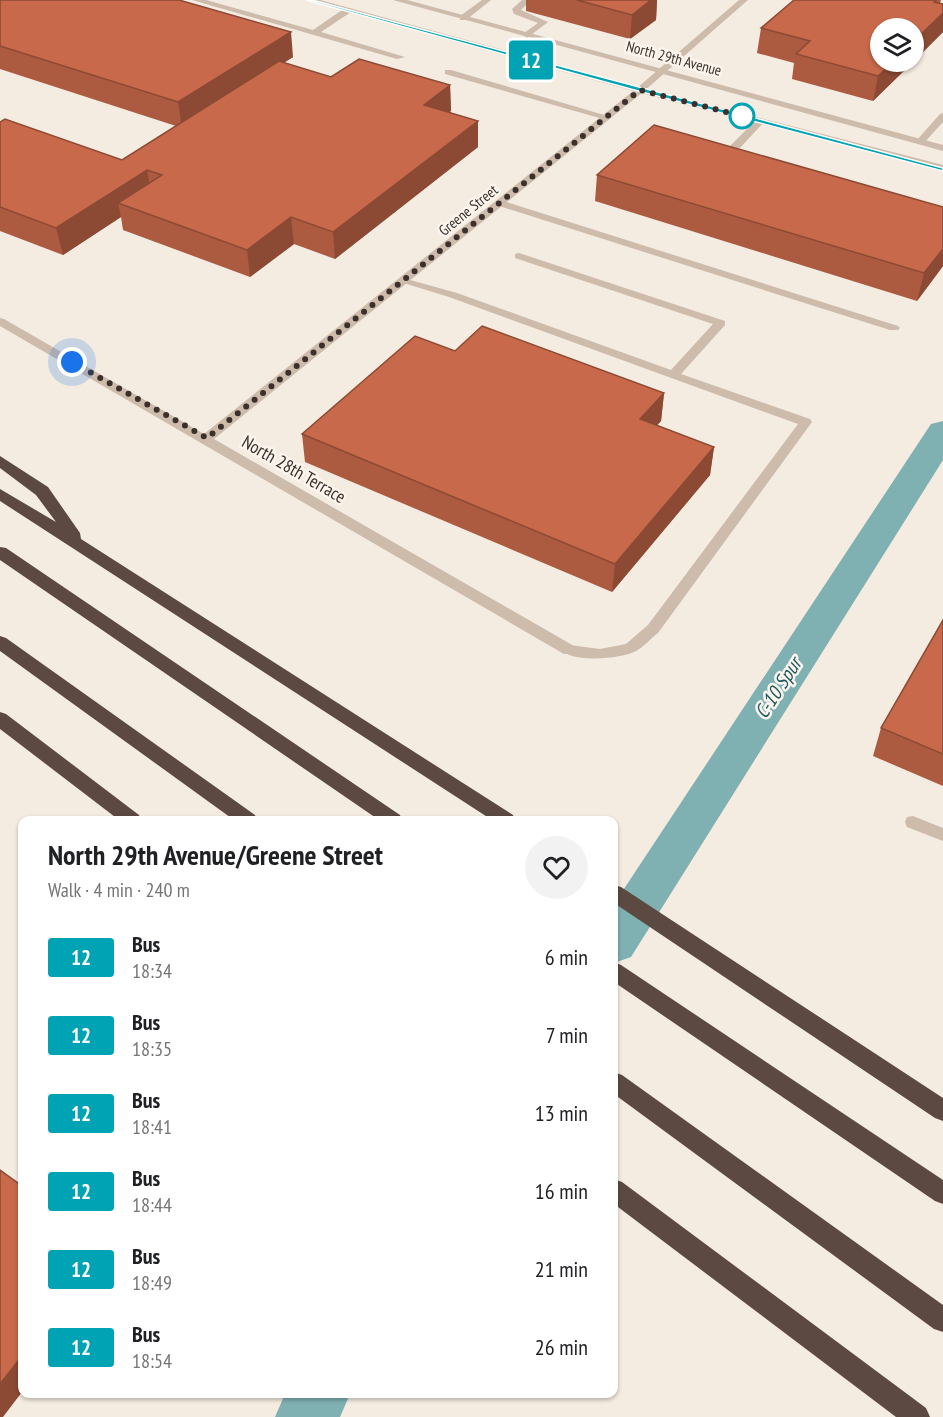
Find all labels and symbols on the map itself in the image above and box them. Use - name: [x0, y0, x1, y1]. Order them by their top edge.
- street label: North 29th Avenue: [624, 36, 724, 80]
- line badge: 12: [504, 40, 558, 80]
- unlabelled marker: [729, 103, 755, 129]
- street label: Greene Street: [435, 180, 501, 240]
- your location: [57, 347, 87, 377]
- street label: North 28th Terrace: [238, 430, 350, 508]
- water label: C-10 Spur: [749, 651, 809, 723]

